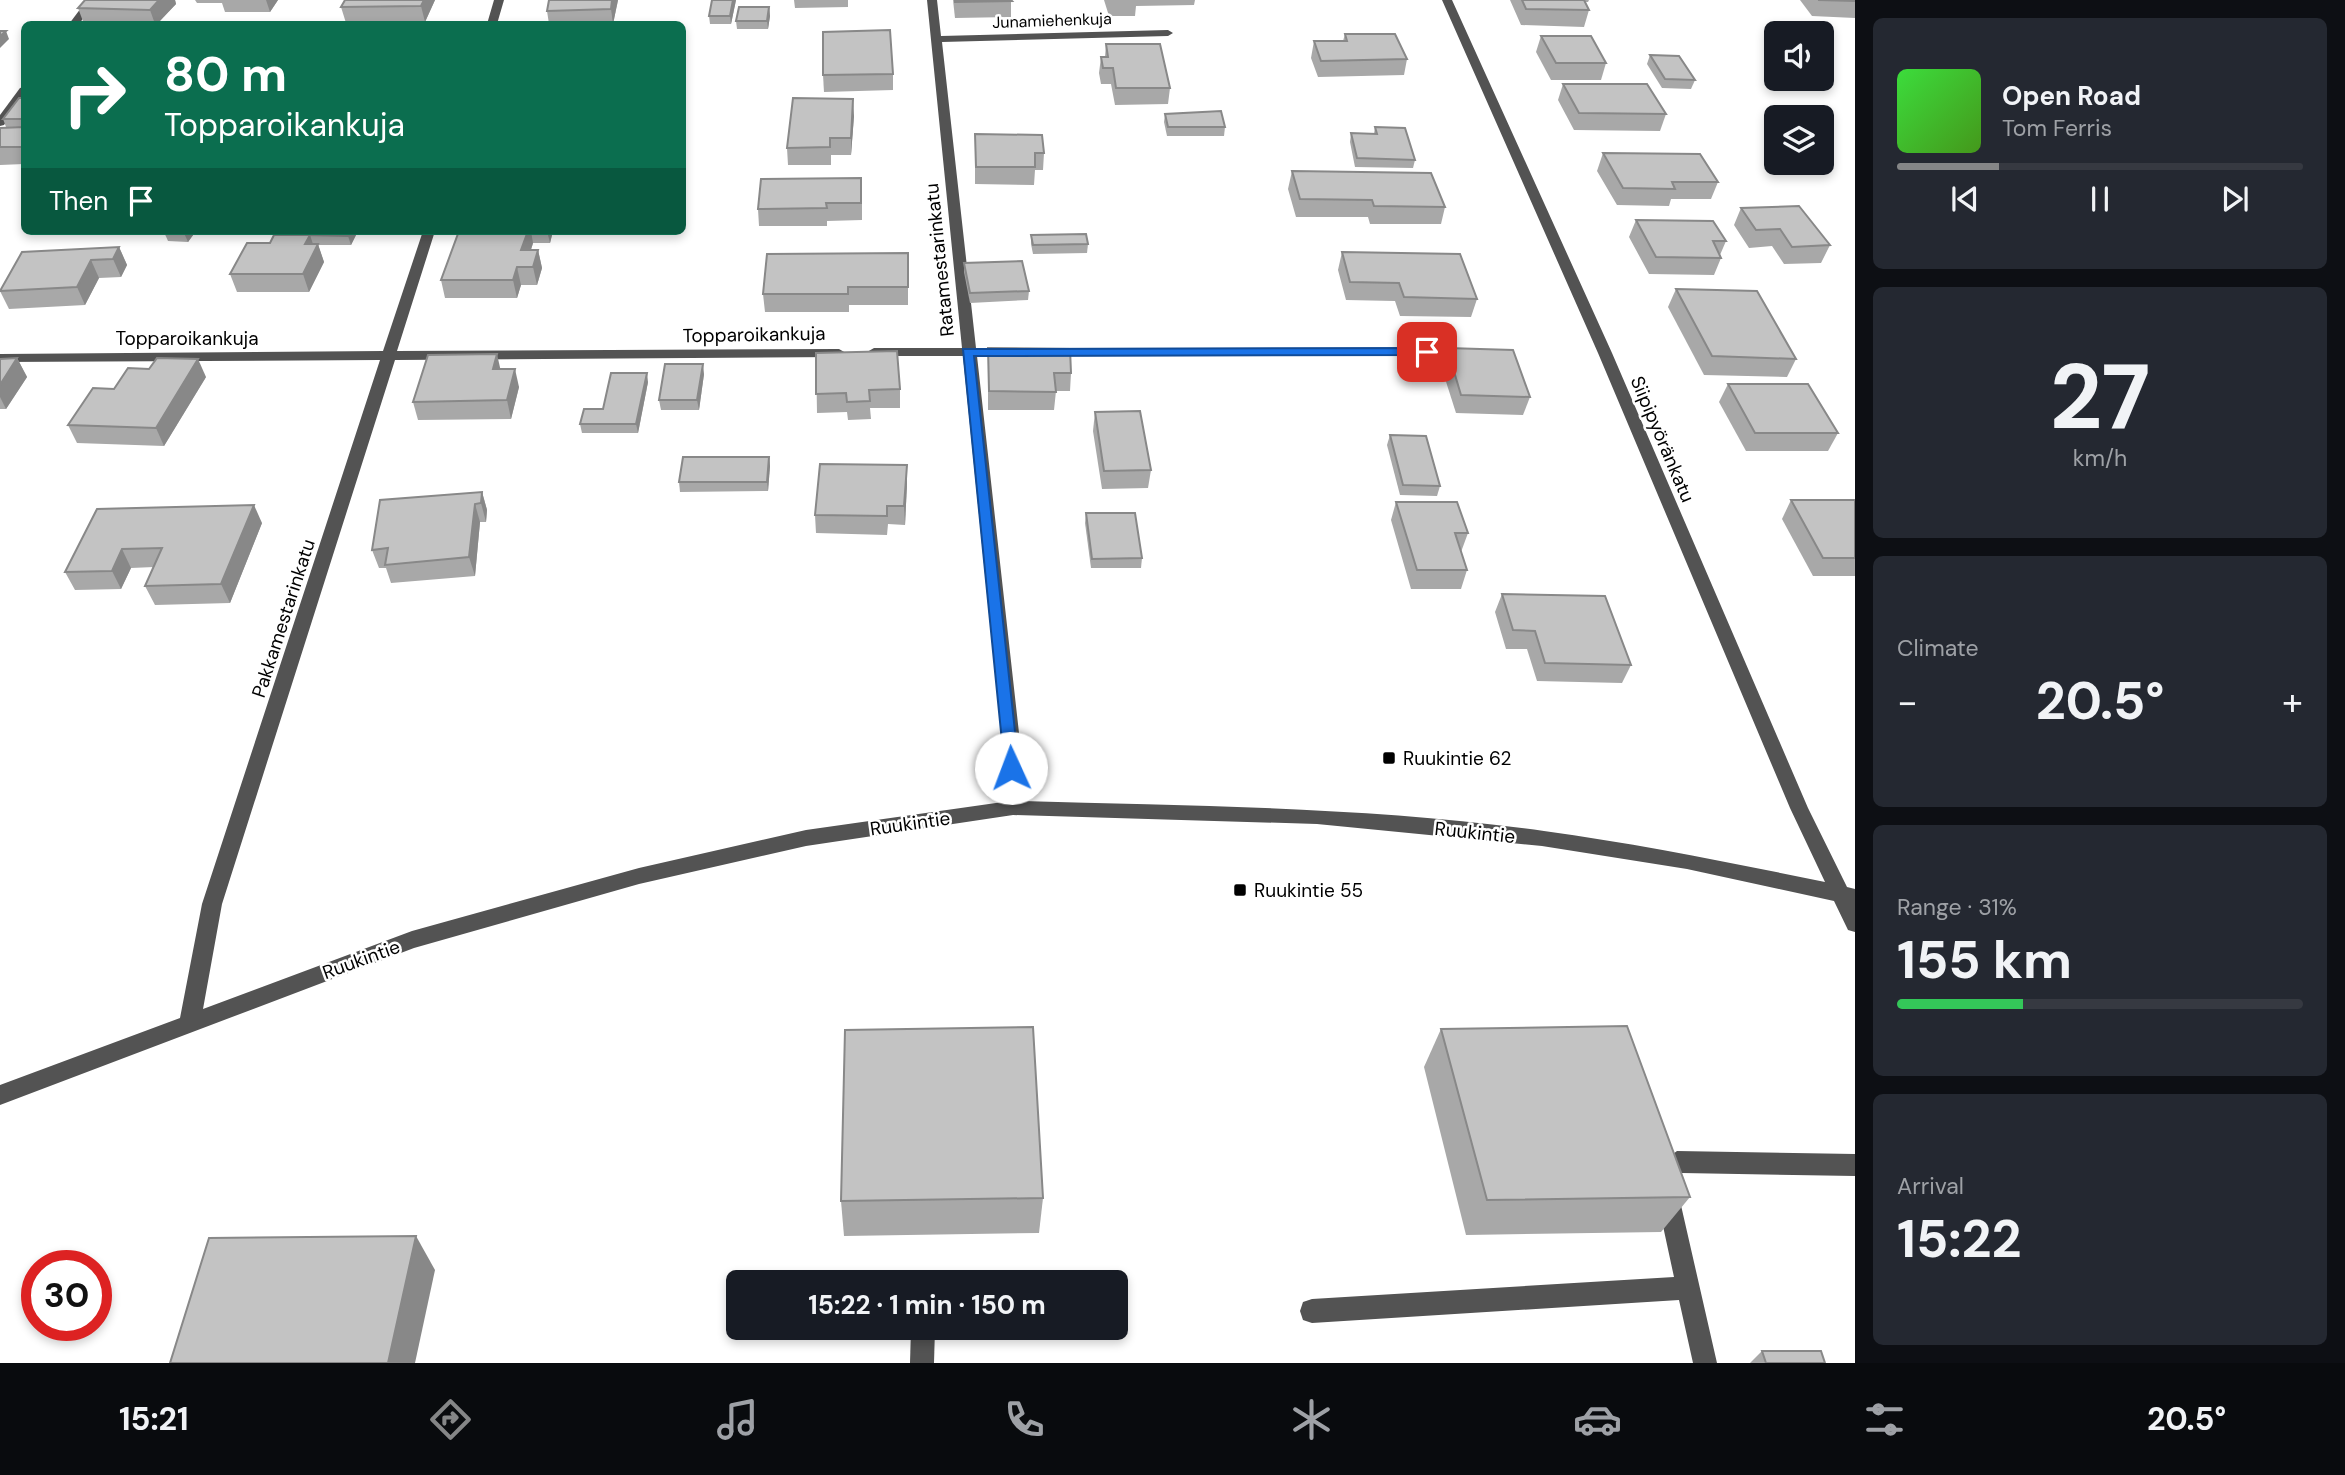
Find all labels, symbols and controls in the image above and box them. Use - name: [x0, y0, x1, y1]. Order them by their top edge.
- street label: Junamiehenkuja: [992, 8, 1112, 33]
- map controls: [1764, 21, 1834, 175]
- button: sound: [1764, 21, 1834, 91]
- text: 80 m: [164, 42, 287, 106]
- icon: right: [49, 49, 140, 140]
- text: Open Road: [2002, 79, 2141, 113]
- text: Topparoikankuja: [164, 104, 405, 146]
- button: layers: [1764, 105, 1834, 175]
- text: Tom Ferris: [2002, 113, 2112, 143]
- icon: previous: [1946, 180, 1984, 218]
- icon: pause: [2081, 180, 2119, 218]
- icon: next: [2216, 180, 2254, 218]
- icon: arrive: [122, 182, 160, 220]
- street label: Ratamestarinkatu: [919, 182, 960, 338]
- text: Then: [49, 184, 108, 218]
- street label: Topparoikankuja: [682, 321, 826, 348]
- pin: [1397, 322, 1457, 382]
- street label: Topparoikankuja: [116, 326, 259, 351]
- icon: arrive: [1408, 333, 1446, 371]
- text: 27: [2050, 338, 2150, 456]
- street label: Siipipyöränkatu: [1625, 372, 1700, 506]
- text: km/h: [2073, 443, 2127, 473]
- street label: Pakkamestarinkatu: [246, 536, 321, 701]
- text: Climate: [1897, 633, 1979, 663]
- text: 20.5°: [2036, 667, 2164, 735]
- text: −: [1897, 677, 1918, 727]
- text: +: [2282, 677, 2303, 727]
- position arrow: [974, 731, 1048, 805]
- place label: Ruukintie 62: [1403, 746, 1511, 771]
- marker: Ruukintie 62: [1381, 750, 1397, 766]
- street label: Ruukintie: [868, 805, 952, 842]
- street label: Ruukintie: [1433, 816, 1516, 849]
- place label: Ruukintie 55: [1254, 878, 1363, 903]
- marker: Ruukintie 55: [1232, 882, 1248, 898]
- text: Range · 31%: [1897, 892, 2017, 922]
- text: 155 km: [1897, 926, 2072, 994]
- street label: Ruukintie: [319, 934, 403, 985]
- text: Arrival: [1897, 1171, 1964, 1201]
- text: 15:22: [1897, 1205, 2022, 1273]
- speed limit sign: 30: [21, 1250, 112, 1341]
- text: 15:22 · 1 min · 150 m: [808, 1288, 1046, 1322]
- icon: directions: [426, 1395, 475, 1444]
- icon: music: [713, 1395, 762, 1444]
- icon: phone: [1000, 1395, 1049, 1444]
- icon: climate: [1287, 1395, 1336, 1444]
- icon: car: [1573, 1395, 1622, 1444]
- icon: filters: [1860, 1395, 1909, 1444]
- text: 15:21: [119, 1398, 189, 1440]
- text: 20.5°: [2147, 1398, 2226, 1440]

